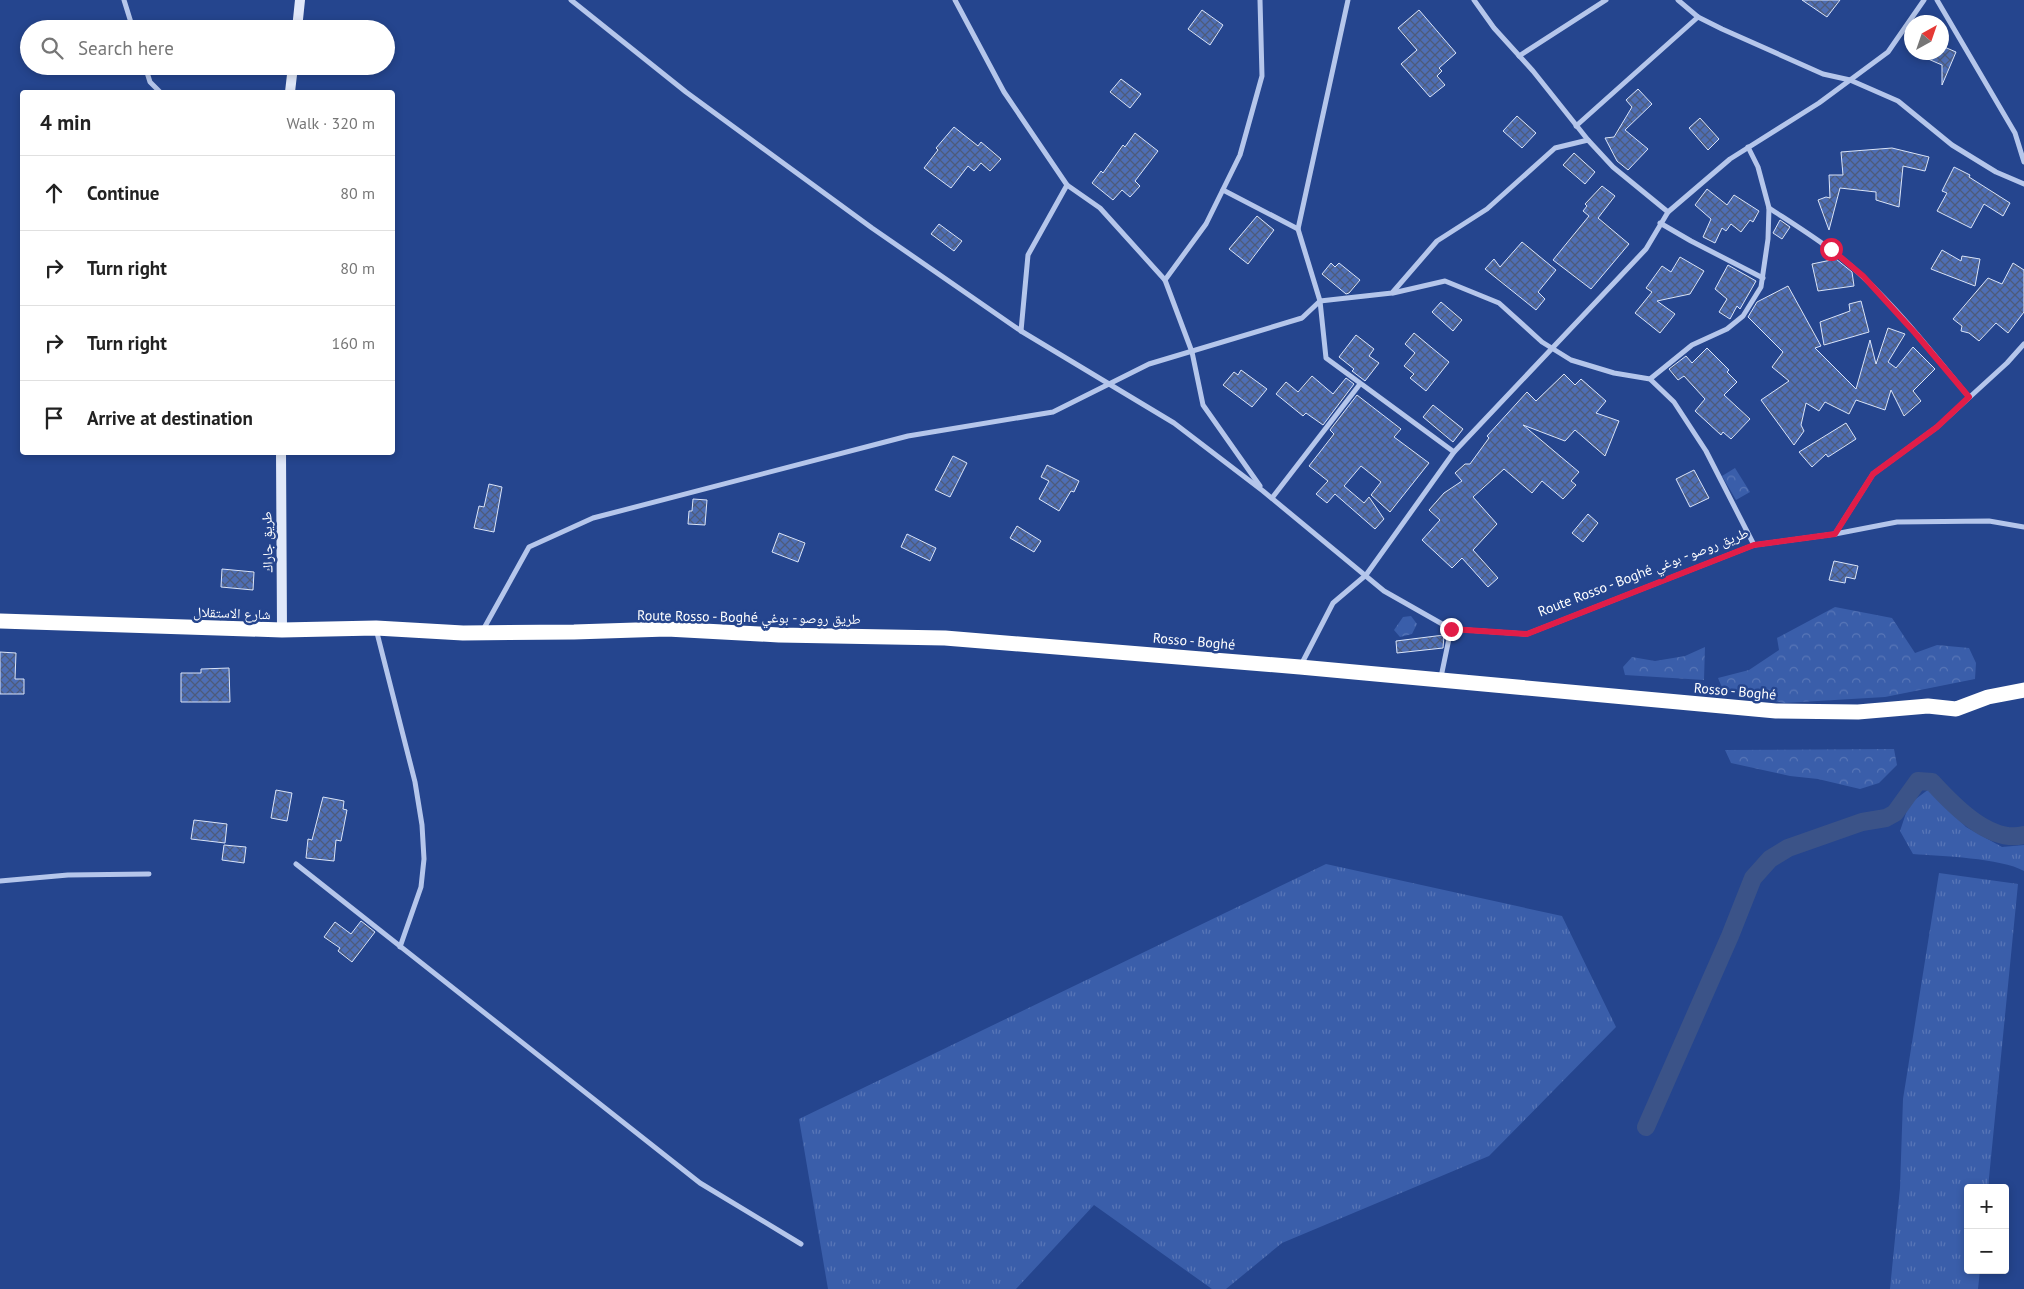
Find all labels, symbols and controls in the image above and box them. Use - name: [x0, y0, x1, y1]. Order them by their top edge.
- north arrow: [1904, 15, 1949, 60]
- search box: [20, 20, 395, 75]
- icon: search: [38, 34, 66, 62]
- text: Search here: [78, 36, 174, 60]
- text: 4 min: [40, 109, 91, 136]
- text: Walk · 320 m: [286, 113, 375, 133]
- icon: ahead: [40, 179, 68, 207]
- text: Continue: [87, 181, 159, 205]
- text: 80 m: [340, 183, 375, 203]
- route start: [1820, 238, 1843, 261]
- icon: right: [40, 254, 68, 282]
- text: Turn right: [87, 256, 167, 280]
- text: 80 m: [340, 258, 375, 278]
- icon: right: [40, 329, 68, 357]
- text: Turn right: [87, 331, 167, 355]
- text: 160 m: [332, 333, 375, 353]
- icon: arrive: [40, 404, 68, 432]
- text: Arrive at destination: [87, 406, 253, 430]
- street label: طريق جاراك: [257, 511, 278, 573]
- street label: Route Rosso - Boghé طريق روصو - بوغي: [1535, 523, 1752, 623]
- street label: شارع الاستقلال: [193, 603, 271, 624]
- street label: Route Rosso - Boghé طريق روصو - بوغي: [637, 606, 861, 631]
- route end: [1440, 618, 1463, 641]
- street label: Rosso - Boghé: [1152, 628, 1236, 654]
- street label: Rosso - Boghé: [1693, 678, 1777, 704]
- map controls: [1964, 1184, 2009, 1274]
- button: +: [1964, 1184, 2009, 1229]
- button: −: [1964, 1229, 2009, 1274]

